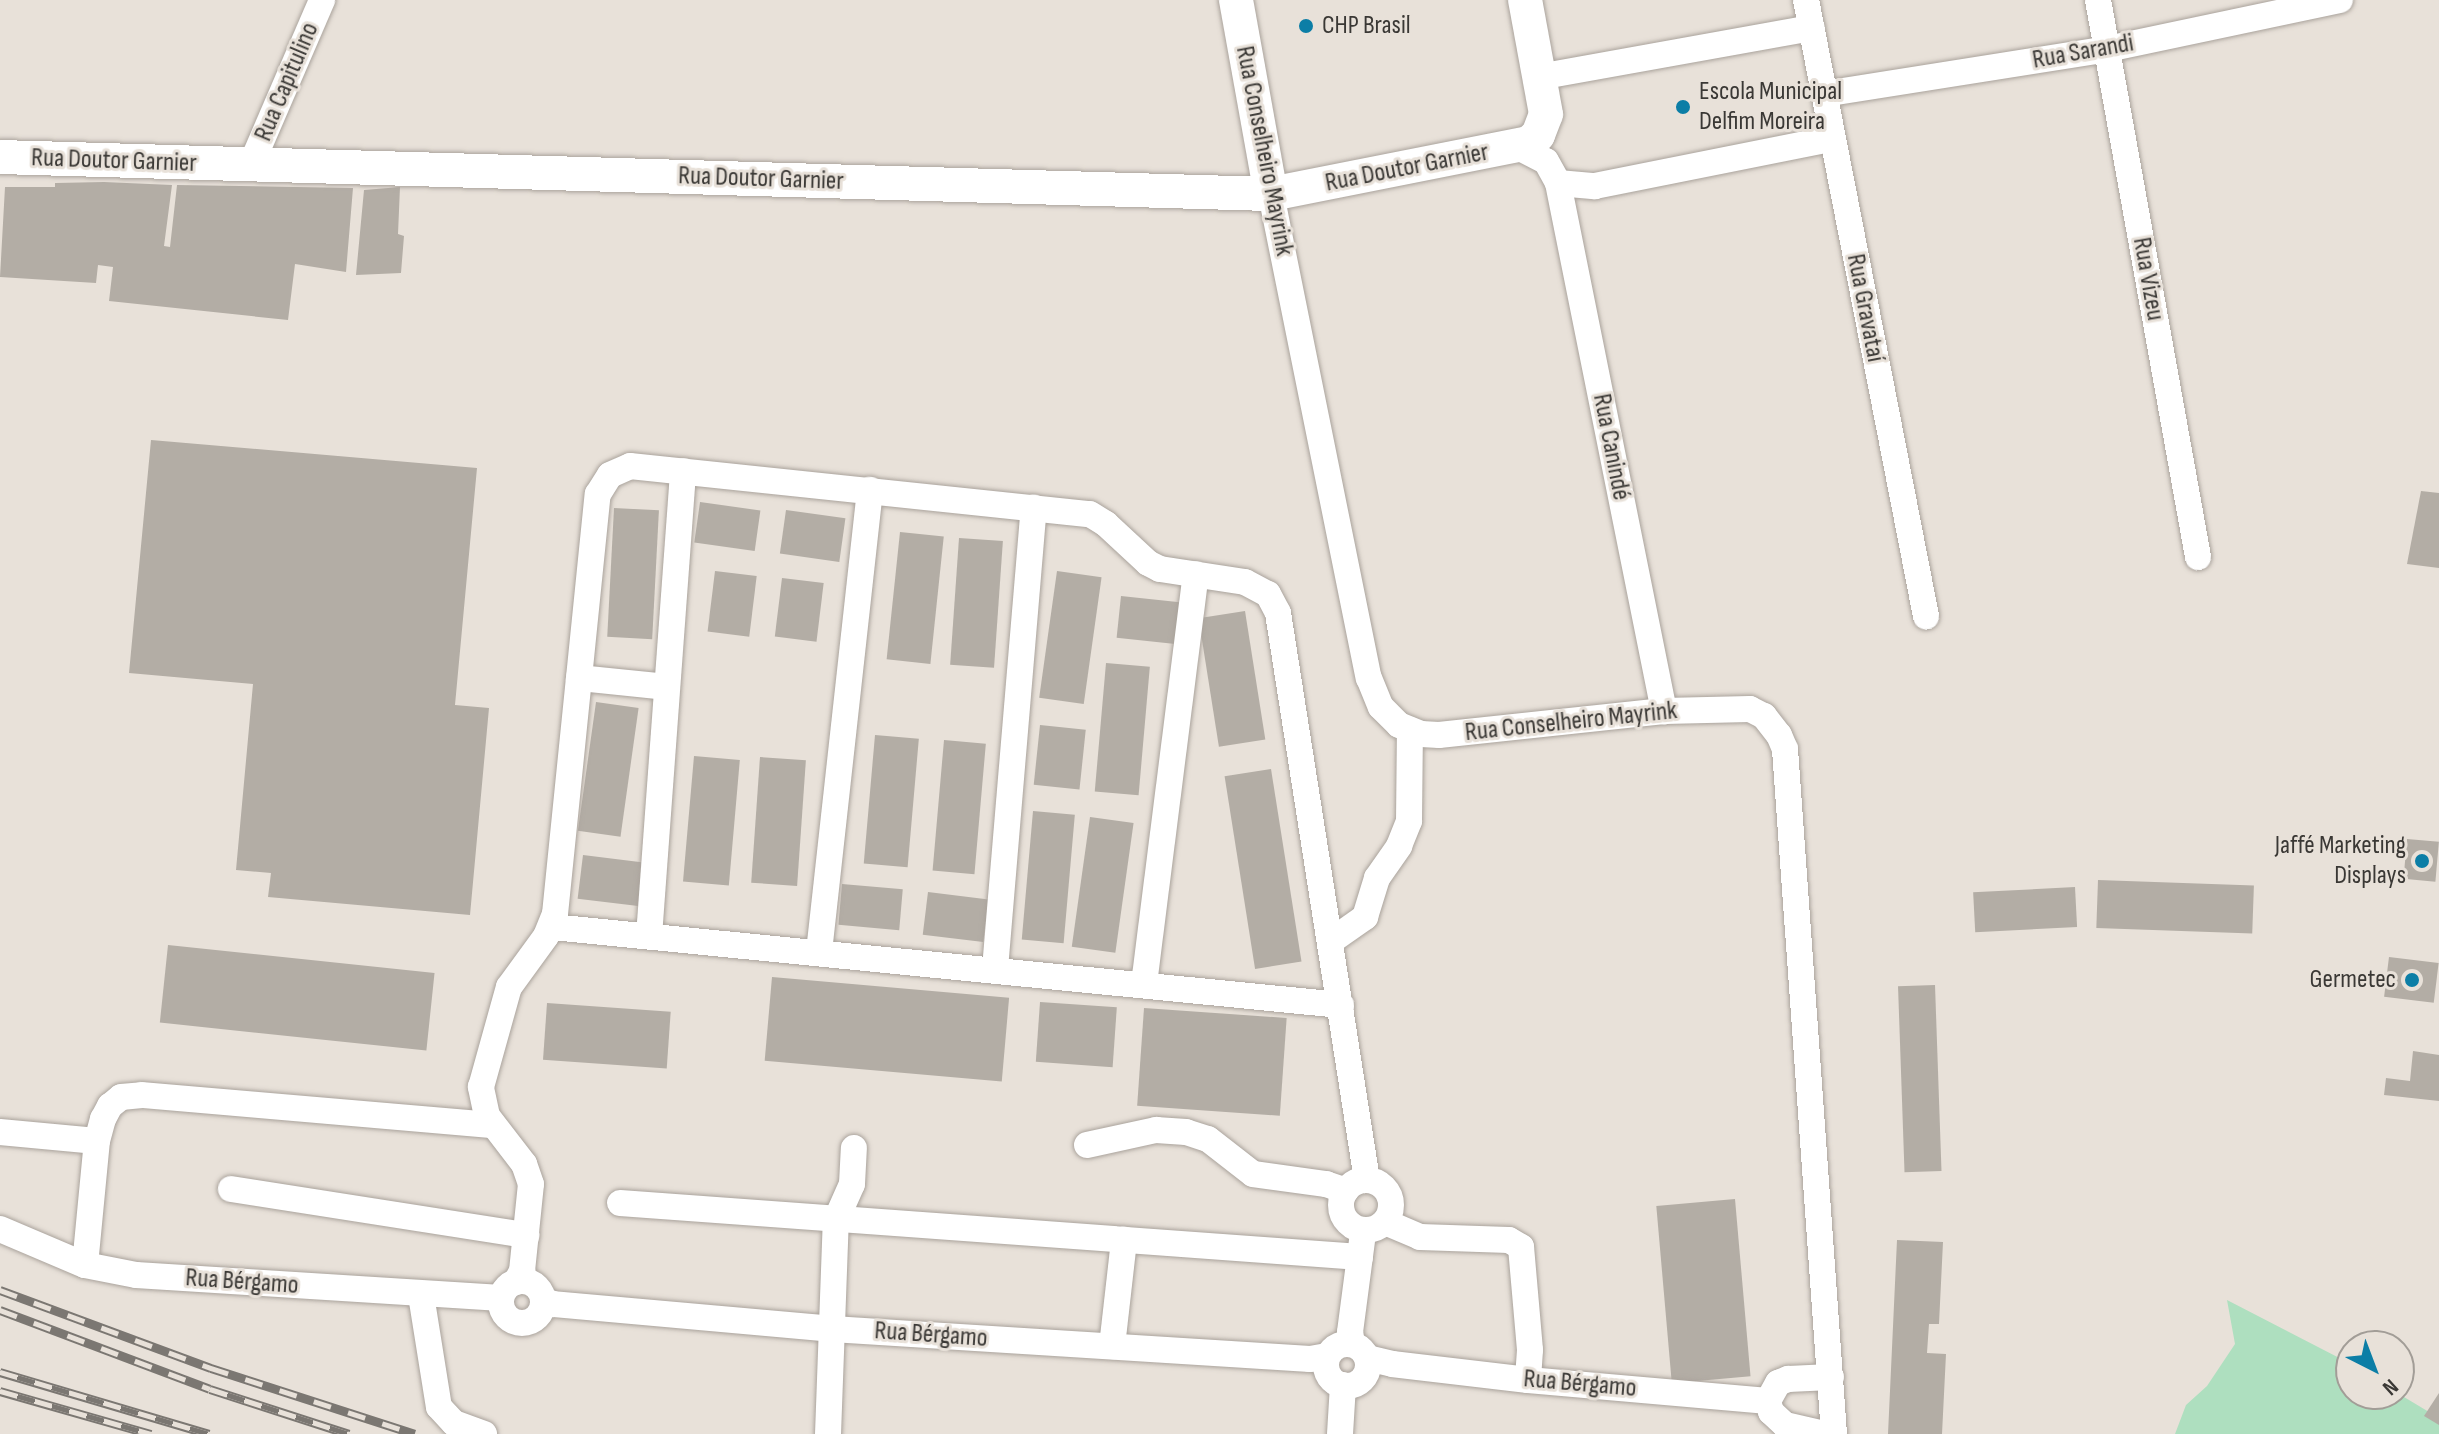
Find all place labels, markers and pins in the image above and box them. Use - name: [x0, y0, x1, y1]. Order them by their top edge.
- place label: CHP Brasil: [1322, 10, 1411, 42]
- marker: CHP Brasil: [1297, 17, 1315, 35]
- place label: Escola Municipal Delfim Moreira: [1699, 76, 1842, 138]
- marker: Escola Municipal Delfim Moreira: [1674, 98, 1692, 116]
- place label: Jaffé Marketing Displays: [2275, 830, 2406, 892]
- marker: Jaffé Marketing Displays: [2413, 852, 2431, 870]
- place label: Germetec: [2309, 964, 2396, 996]
- marker: Germetec: [2403, 971, 2421, 989]

